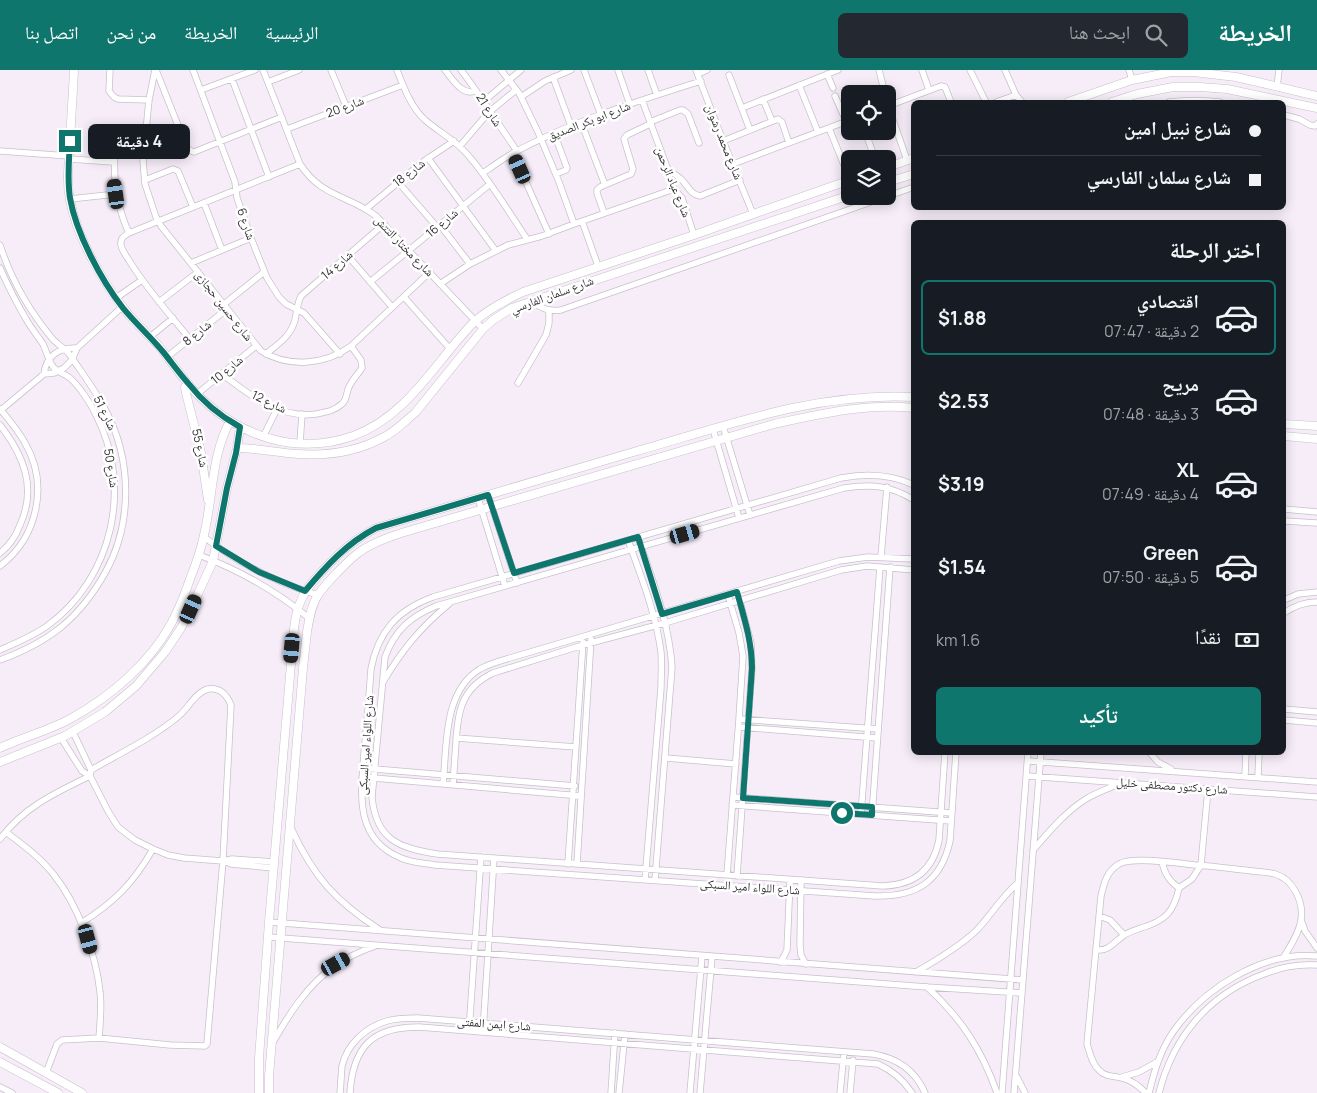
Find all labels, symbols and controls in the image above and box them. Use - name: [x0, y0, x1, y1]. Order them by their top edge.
- search box: [838, 13, 1188, 58]
- text: الخريطة: [1218, 15, 1292, 48]
- text: ابحث هنا: [1069, 19, 1130, 45]
- text: اتصل بنا: [25, 20, 78, 44]
- text: من نحن: [106, 20, 156, 44]
- text: الخريطة: [184, 20, 237, 44]
- text: الرئيسية: [265, 20, 319, 44]
- icon: search: [1142, 21, 1170, 49]
- map controls: [841, 85, 896, 205]
- button: locate: [841, 85, 896, 140]
- street label: شارع 21: [472, 90, 507, 130]
- street label: شارع 20: [323, 92, 366, 122]
- street label: شارع ابو بكر الصديق: [545, 97, 633, 144]
- street label: شارع محمد رشوان: [702, 102, 747, 182]
- text: شارع نبيل امين: [1124, 115, 1231, 141]
- callout: 4 دقيقة: [88, 124, 190, 158]
- route end: [59, 130, 81, 152]
- text: 4 دقيقة: [116, 130, 162, 152]
- street label: شارع عباد الرحمن: [652, 144, 695, 220]
- button: layers: [841, 150, 896, 205]
- car: [507, 152, 532, 186]
- street label: شارع 18: [389, 154, 429, 191]
- text: شارع سلمان الفارسي: [1087, 164, 1231, 190]
- car: [106, 178, 125, 210]
- street label: شارع 16: [422, 204, 462, 241]
- street label: شارع 6: [233, 206, 260, 242]
- street label: شارع مختار التتش: [371, 211, 438, 280]
- text: اختر الرحلة: [1170, 235, 1261, 265]
- street label: شارع 14: [317, 246, 356, 283]
- street label: شارع حسين حجازى: [191, 267, 257, 345]
- street label: شارع سلمان الفارسي: [508, 272, 597, 319]
- text: اقتصادي: [1137, 288, 1199, 314]
- icon: car: [1214, 295, 1259, 340]
- text: $1.88: [938, 305, 987, 331]
- street label: شارع 8: [179, 316, 215, 349]
- text: 2 دقيقة · 07:47: [1104, 320, 1199, 342]
- street label: شارع 10: [207, 351, 246, 388]
- text: مريح: [1162, 371, 1199, 397]
- icon: car: [1214, 378, 1259, 423]
- street label: شارع 12: [249, 386, 290, 417]
- text: $2.53: [938, 388, 989, 414]
- street label: شارع 51: [90, 392, 121, 433]
- text: 3 دقيقة · 07:48: [1103, 403, 1199, 425]
- street label: شارع 55: [188, 427, 213, 469]
- street label: شارع 50: [100, 447, 123, 489]
- text: XL: [1176, 457, 1199, 483]
- icon: car: [1214, 461, 1259, 506]
- text: $3.19: [938, 471, 985, 497]
- text: 4 دقيقة · 07:49: [1102, 483, 1199, 505]
- car: [668, 523, 701, 545]
- text: Green: [1143, 540, 1199, 566]
- icon: car: [1214, 544, 1259, 589]
- text: $1.54: [938, 554, 986, 580]
- text: 5 دقيقة · 07:50: [1102, 566, 1199, 588]
- car: [178, 592, 203, 626]
- text: نقدًا: [1195, 624, 1221, 650]
- icon: cash: [1233, 626, 1261, 654]
- text: 1.6 km: [936, 629, 980, 651]
- car: [283, 632, 300, 664]
- button: تأكيد: [936, 687, 1261, 745]
- street label: شارع اللواء امير السبكى: [354, 694, 377, 796]
- street label: شارع دكتور مصطفى خليل: [1116, 773, 1228, 798]
- route start: [831, 802, 853, 824]
- street label: شارع اللواء امير السبكى: [699, 875, 801, 898]
- car: [76, 923, 99, 955]
- car: [319, 950, 352, 978]
- street label: شارع ايمن المفتى: [456, 1012, 532, 1035]

